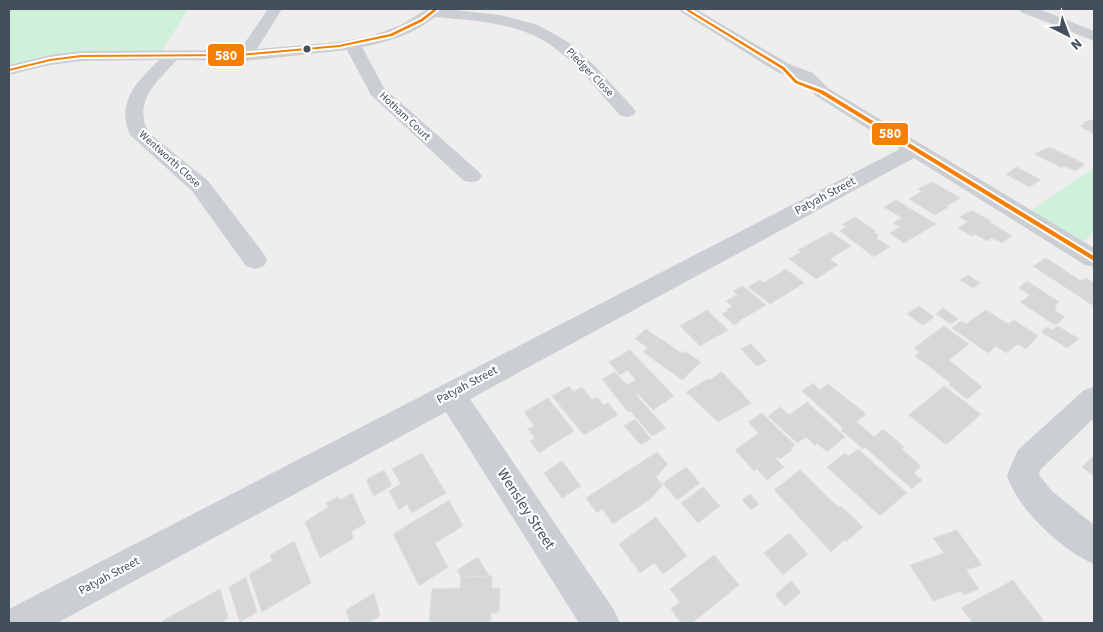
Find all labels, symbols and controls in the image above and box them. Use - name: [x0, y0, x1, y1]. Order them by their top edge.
- north arrow: [1043, 10, 1093, 60]
- text: N: [1066, 33, 1086, 54]
- line badge: 580: [207, 43, 245, 67]
- unlabelled marker: [302, 44, 312, 54]
- street label: Pledger Close: [563, 44, 617, 100]
- text: 580: [215, 46, 237, 66]
- street label: Hotham Court: [376, 88, 434, 144]
- line badge: 580: [871, 122, 909, 146]
- text: 580: [879, 124, 901, 144]
- street label: Wentworth Close: [136, 127, 205, 191]
- street label: Patyah Street: [792, 173, 858, 219]
- street label: Patyah Street: [434, 362, 500, 408]
- street label: Wensley Street: [492, 464, 560, 554]
- street label: Patyah Street: [76, 553, 142, 599]

